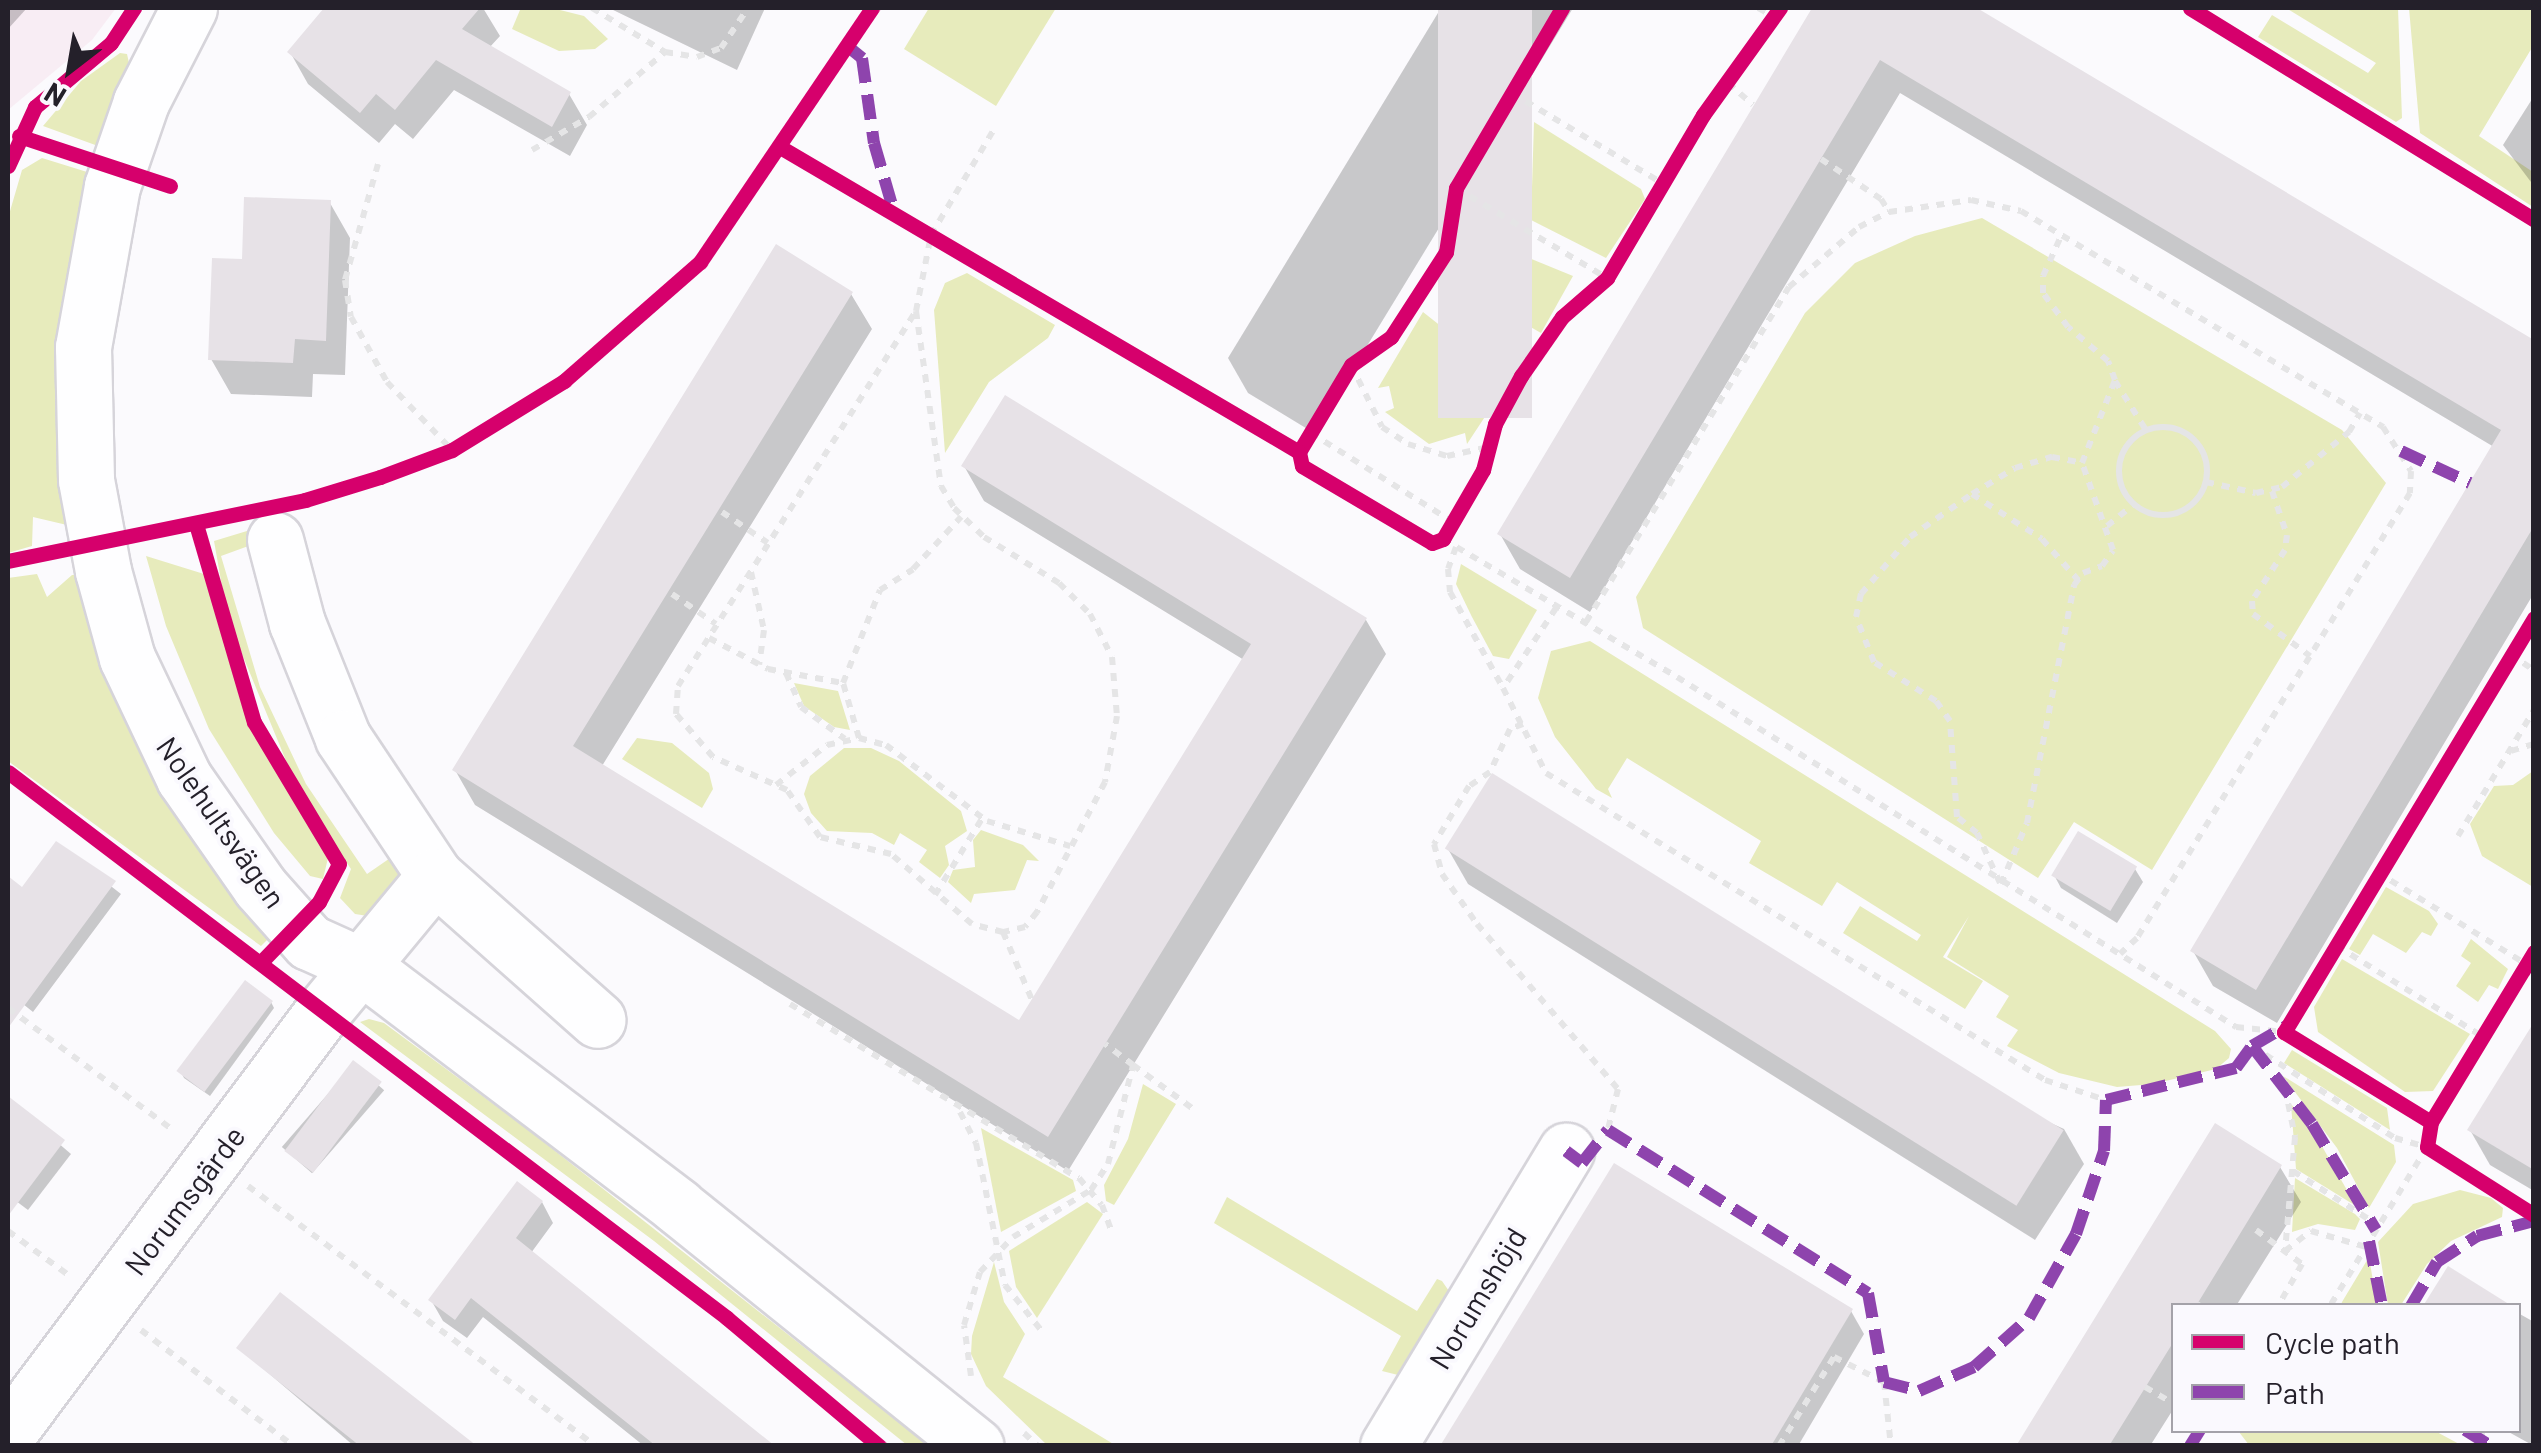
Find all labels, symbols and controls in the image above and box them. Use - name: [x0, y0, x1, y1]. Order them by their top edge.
- north arrow: [20, 20, 120, 120]
- text: N: [38, 76, 71, 115]
- street label: Nolehultsvägen: [150, 730, 294, 914]
- street label: Norumsgärde: [116, 1118, 252, 1282]
- street label: Norumshöjd: [1421, 1221, 1533, 1375]
- legend: [2171, 1303, 2521, 1433]
- text: Cycle path: [2265, 1324, 2400, 1360]
- text: Path: [2265, 1374, 2325, 1410]

